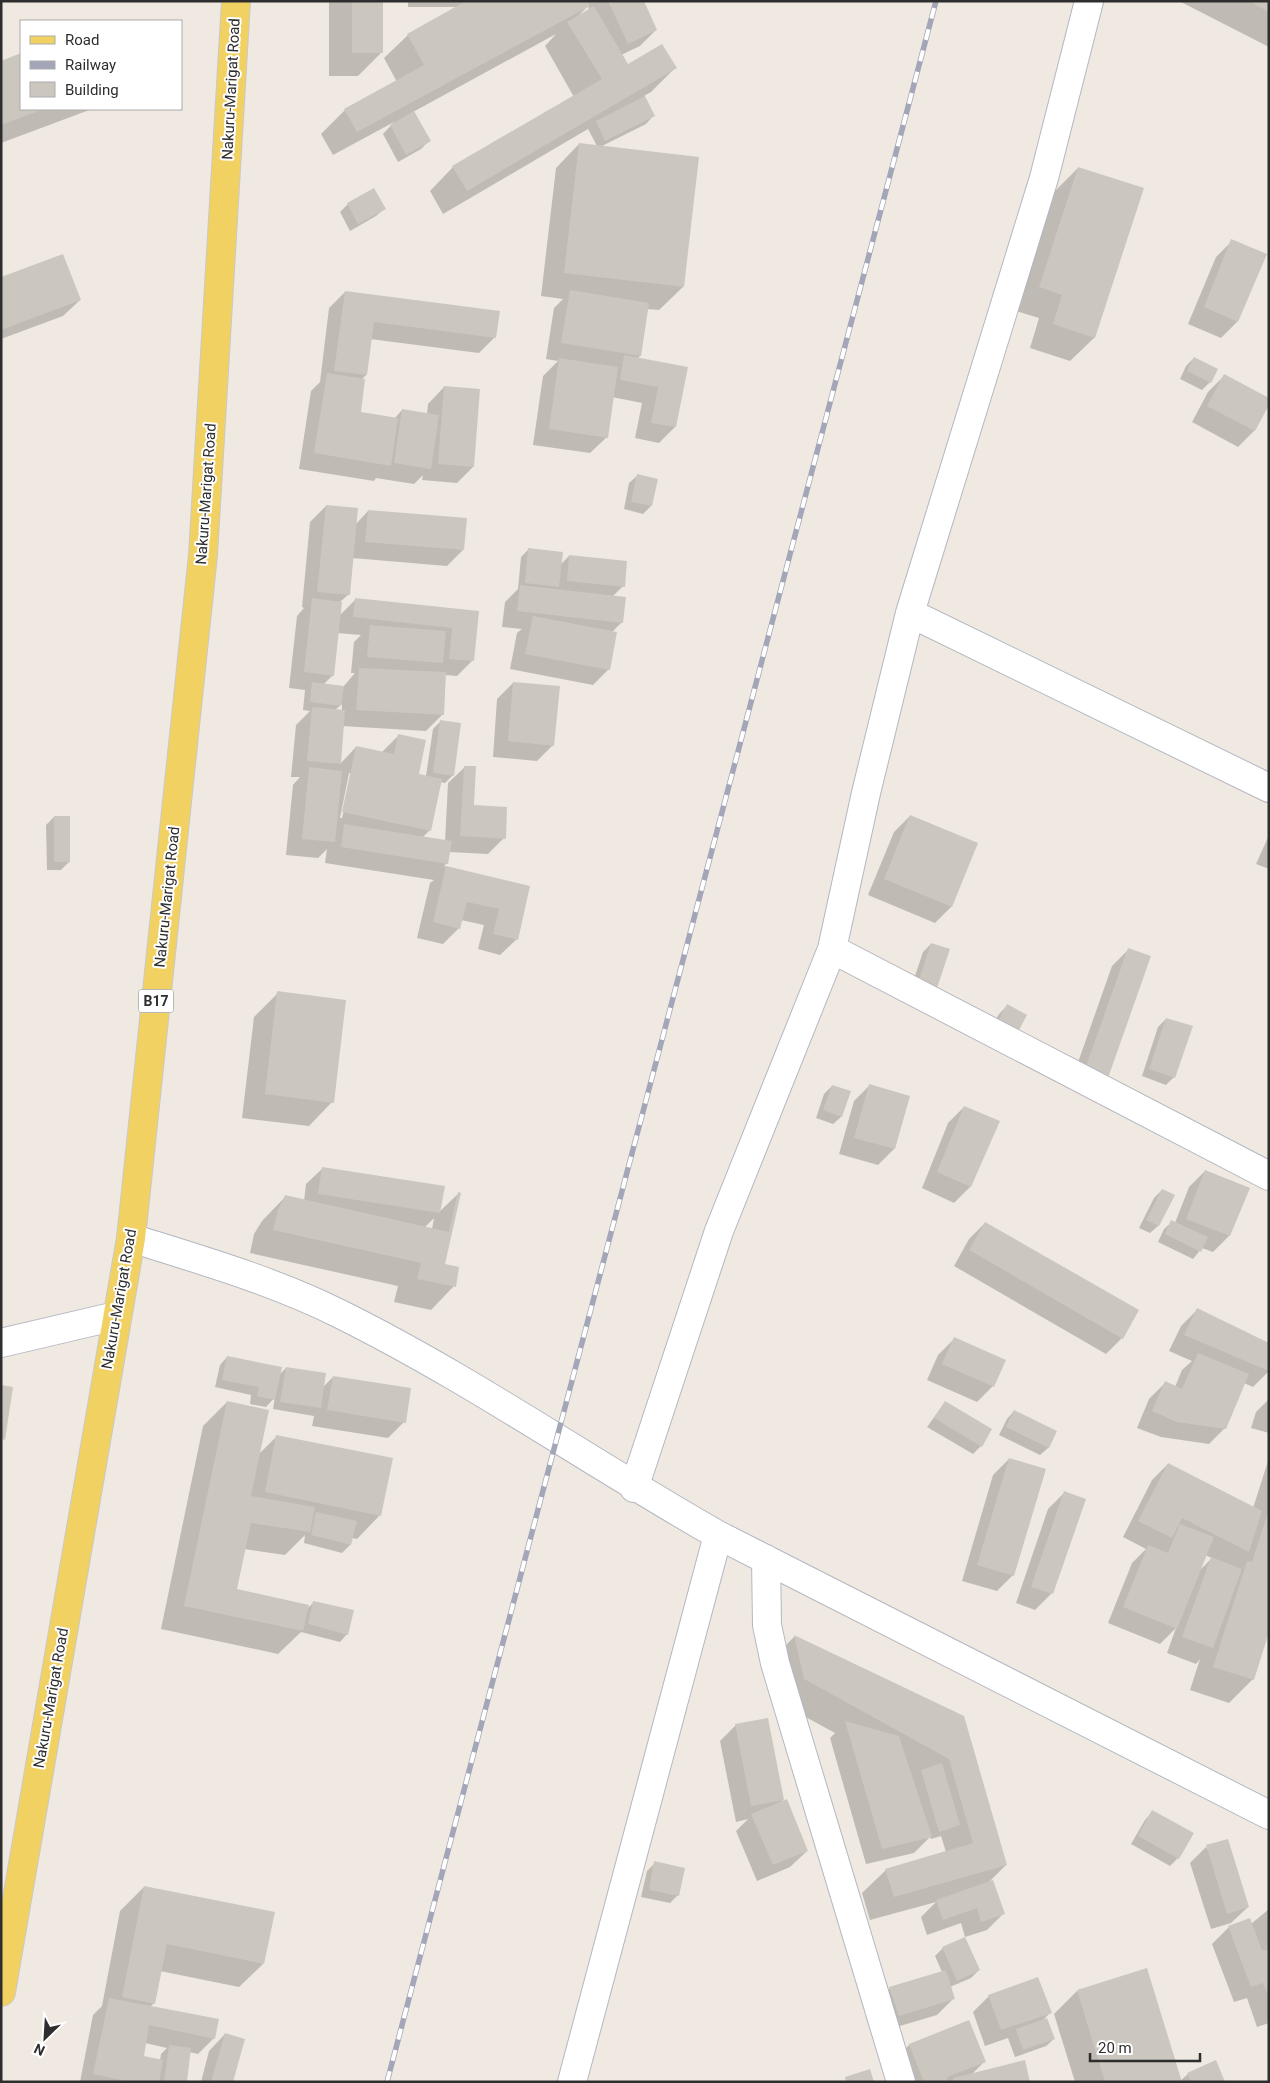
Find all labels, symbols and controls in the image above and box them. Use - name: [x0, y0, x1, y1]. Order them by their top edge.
- street label: Nakuru-Marigat Road: [218, 18, 244, 160]
- legend: [20, 20, 182, 110]
- text: Road: [65, 31, 99, 49]
- text: Railway: [65, 56, 116, 74]
- text: Building: [65, 81, 119, 99]
- street label: Nakuru-Marigat Road: [192, 423, 220, 565]
- street label: Nakuru-Marigat Road: [151, 826, 183, 968]
- road number: B17: [138, 989, 174, 1012]
- street label: Nakuru-Marigat Road: [98, 1228, 140, 1370]
- street label: Nakuru-Marigat Road: [30, 1627, 72, 1769]
- north arrow: [20, 2013, 70, 2063]
- scale bar: [1090, 2030, 1200, 2062]
- text: 20 m: [1098, 2039, 1132, 2057]
- text: N: [32, 2040, 47, 2059]

